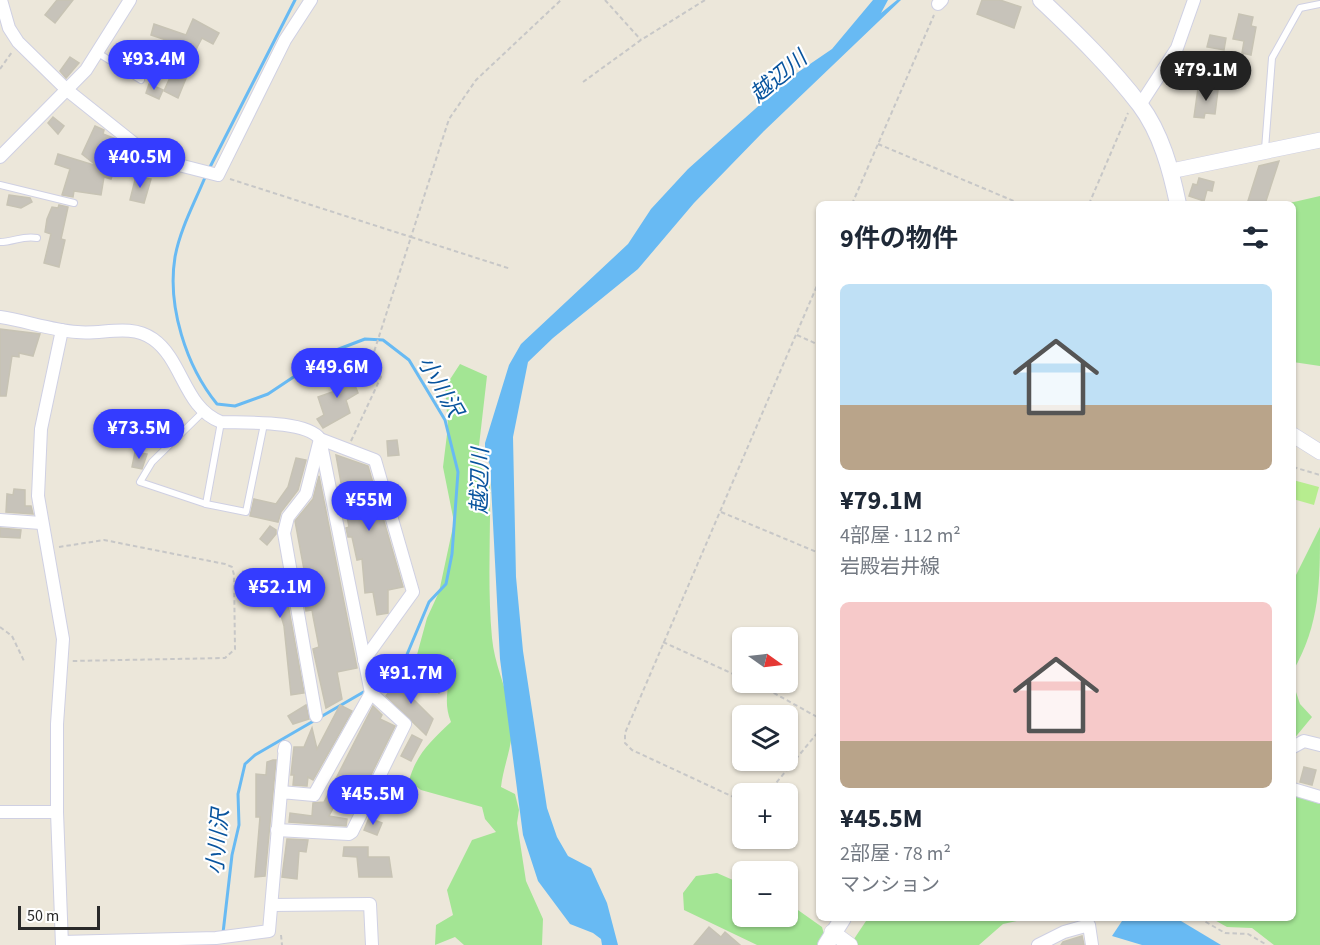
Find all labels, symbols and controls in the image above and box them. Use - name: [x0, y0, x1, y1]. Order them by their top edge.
- pin: ¥93.4M: [105, 40, 203, 91]
- water label: 越辺川: [743, 42, 816, 110]
- text: ¥93.4M: [122, 45, 186, 73]
- pin: ¥79.1M: [1157, 51, 1255, 102]
- text: ¥79.1M: [1174, 56, 1238, 84]
- pin: ¥40.5M: [91, 138, 189, 189]
- text: ¥40.5M: [108, 143, 172, 171]
- text: 9件の物件: [840, 220, 958, 257]
- icon: filters: [1239, 221, 1272, 254]
- icon: home: [1002, 323, 1110, 431]
- pin: ¥49.6M: [288, 348, 386, 399]
- water label: 小川沢: [410, 350, 472, 426]
- text: ¥49.6M: [305, 353, 369, 381]
- pin: ¥73.5M: [90, 409, 188, 460]
- text: ¥73.5M: [107, 414, 171, 442]
- water label: 越辺川: [463, 446, 497, 514]
- pin: ¥55M: [333, 481, 405, 532]
- text: ¥79.1M: [840, 482, 923, 519]
- text: ¥55M: [346, 486, 392, 514]
- text: 4部屋 · 112 m²: [840, 522, 961, 550]
- text: 岩殿岩井線: [840, 553, 940, 581]
- pin: ¥52.1M: [231, 568, 329, 619]
- text: ¥52.1M: [248, 573, 312, 601]
- north arrow: [732, 627, 798, 693]
- map controls: [732, 627, 798, 927]
- icon: home: [1002, 641, 1110, 749]
- pin: ¥91.7M: [362, 654, 460, 705]
- text: ¥91.7M: [379, 659, 443, 687]
- button: layers: [732, 705, 798, 771]
- pin: ¥45.5M: [324, 775, 422, 826]
- text: ¥45.5M: [341, 780, 405, 808]
- button: +: [732, 783, 798, 849]
- text: ¥45.5M: [840, 800, 923, 837]
- water label: 小川沢: [199, 805, 237, 876]
- text: 2部屋 · 78 m²: [840, 840, 951, 868]
- button: −: [732, 861, 798, 927]
- text: マンション: [840, 871, 940, 899]
- scale bar: [18, 903, 100, 930]
- text: 50 m: [27, 905, 59, 927]

